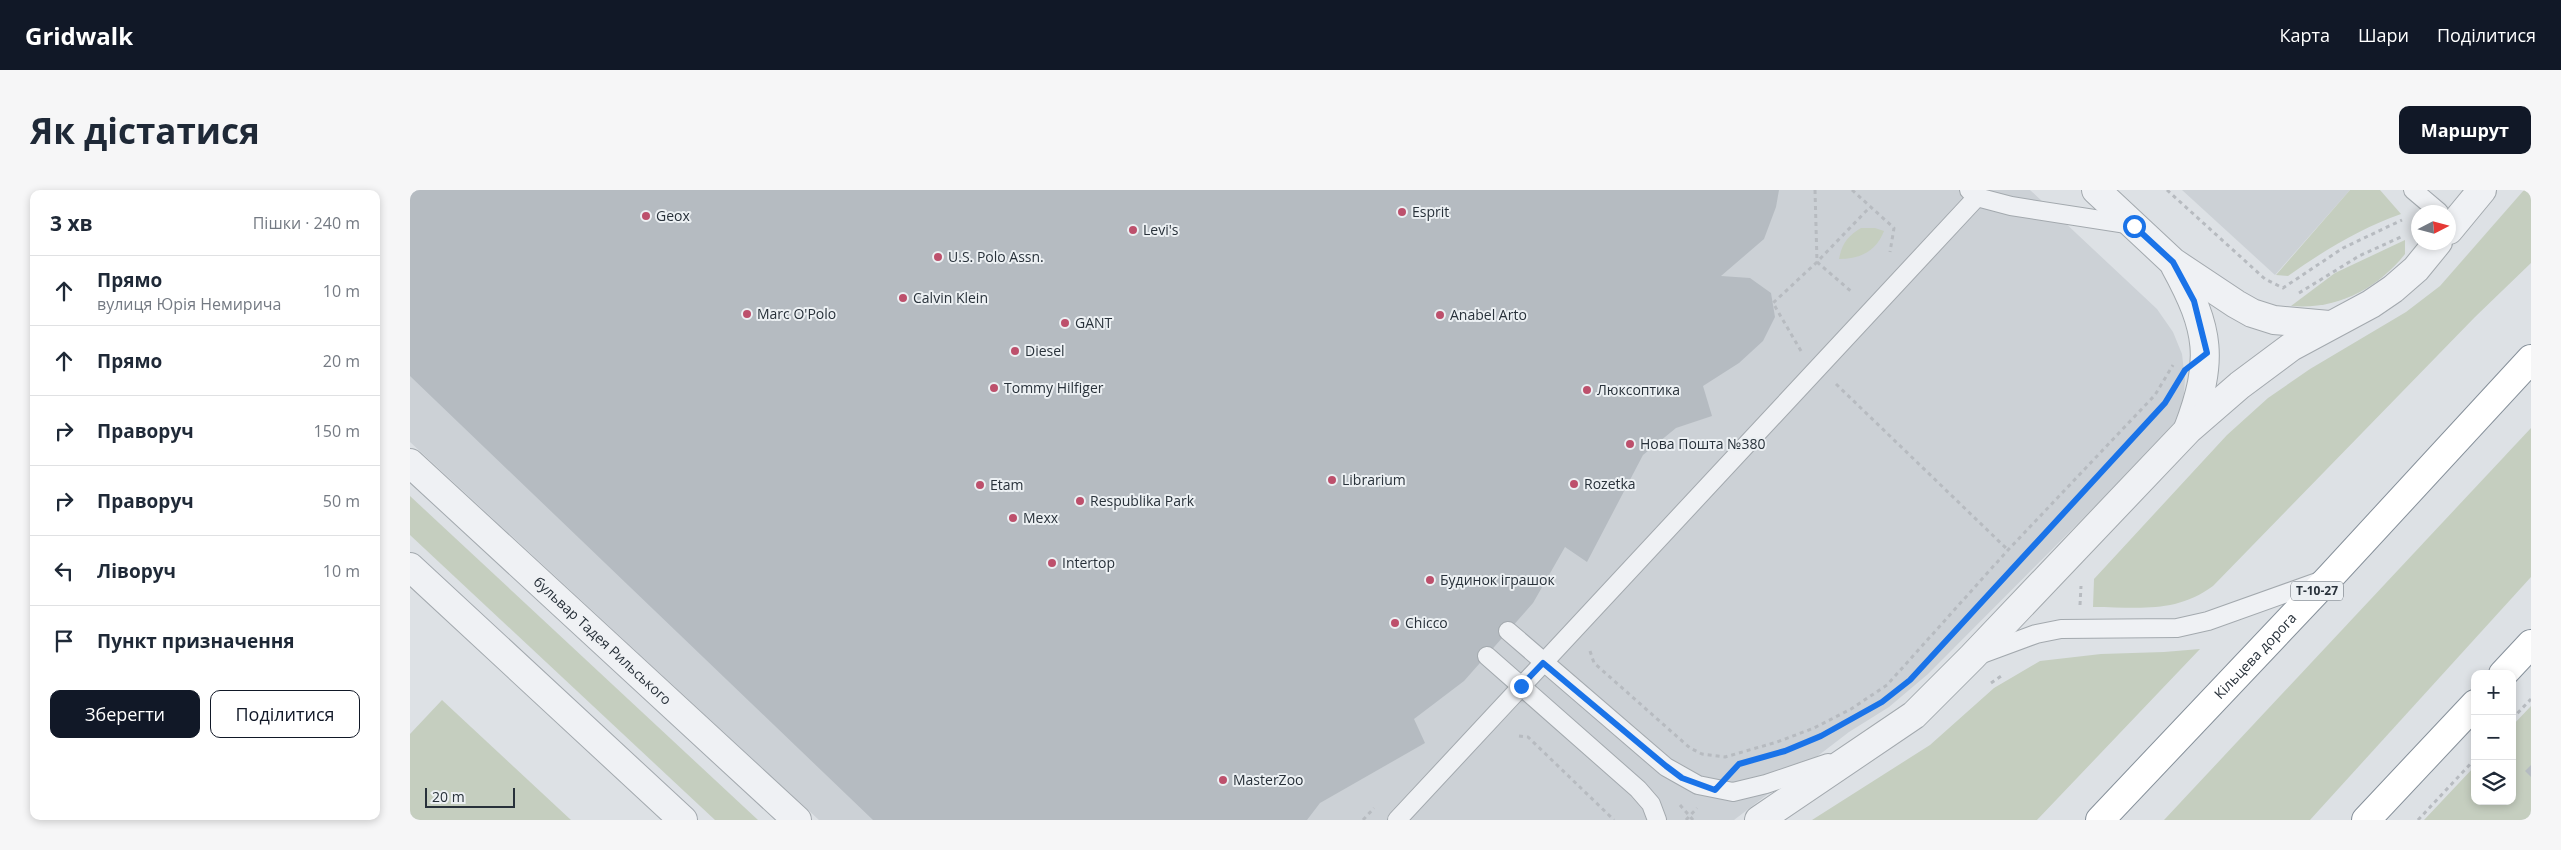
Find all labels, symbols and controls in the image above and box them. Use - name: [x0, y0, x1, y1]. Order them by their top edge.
- text: Gridwalk: [25, 19, 133, 52]
- text: Карта: [2279, 23, 2330, 47]
- text: Шари: [2358, 23, 2409, 47]
- text: Поділитися: [2437, 23, 2536, 47]
- button: Маршрут: [2399, 106, 2531, 154]
- text: Як дістатися: [30, 107, 260, 154]
- place label: Esprit: [1412, 202, 1449, 221]
- north arrow: [2411, 205, 2456, 250]
- place label: Geox: [656, 206, 690, 225]
- marker: Esprit: [1396, 206, 1408, 218]
- text: 3 хв: [50, 209, 93, 237]
- marker: Geox: [640, 210, 652, 222]
- text: Пішки · 240 m: [253, 212, 360, 234]
- route start: [2123, 215, 2146, 238]
- place label: Levi's: [1143, 220, 1179, 239]
- marker: Levi's: [1127, 224, 1139, 236]
- place label: U.S. Polo Assn.: [948, 247, 1044, 266]
- marker: U.S. Polo Assn.: [932, 251, 944, 263]
- text: Прямо: [97, 267, 162, 293]
- icon: ahead: [50, 277, 78, 305]
- text: 10 m: [323, 280, 360, 302]
- place label: Calvin Klein: [913, 288, 988, 307]
- marker: Calvin Klein: [897, 292, 909, 304]
- text: вулиця Юрія Немирича: [97, 293, 281, 315]
- place label: Marc O'Polo: [757, 304, 836, 323]
- place label: Anabel Arto: [1450, 305, 1527, 324]
- marker: Marc O'Polo: [741, 308, 753, 320]
- marker: Anabel Arto: [1434, 309, 1446, 321]
- place label: GANT: [1075, 313, 1113, 332]
- marker: GANT: [1059, 317, 1071, 329]
- place label: Diesel: [1025, 341, 1065, 360]
- marker: Diesel: [1009, 345, 1021, 357]
- icon: ahead: [50, 347, 78, 375]
- text: Прямо: [97, 348, 162, 374]
- text: 20 m: [323, 350, 360, 372]
- place label: Tommy Hilfiger: [1004, 378, 1104, 397]
- place label: Люксоптика: [1597, 380, 1680, 399]
- marker: Tommy Hilfiger: [988, 382, 1000, 394]
- marker: Люксоптика: [1581, 384, 1593, 396]
- icon: right: [50, 417, 78, 445]
- text: Праворуч: [97, 418, 194, 444]
- text: 150 m: [314, 420, 360, 442]
- place label: Нова Пошта №380: [1640, 434, 1766, 453]
- marker: Нова Пошта №380: [1624, 438, 1636, 450]
- place label: Librarium: [1342, 470, 1406, 489]
- marker: Librarium: [1326, 474, 1338, 486]
- place label: Rozetka: [1584, 474, 1636, 493]
- place label: Etam: [990, 475, 1024, 494]
- marker: Rozetka: [1568, 478, 1580, 490]
- marker: Etam: [974, 479, 986, 491]
- icon: right: [50, 487, 78, 515]
- text: Праворуч: [97, 488, 194, 514]
- text: 50 m: [323, 490, 360, 512]
- place label: Respublika Park: [1090, 491, 1195, 510]
- marker: Respublika Park: [1074, 495, 1086, 507]
- place label: Mexx: [1023, 508, 1059, 527]
- marker: Mexx: [1007, 512, 1019, 524]
- place label: Intertop: [1062, 553, 1115, 572]
- icon: left: [50, 557, 78, 585]
- marker: Intertop: [1046, 557, 1058, 569]
- text: Ліворуч: [97, 558, 176, 584]
- text: 10 m: [323, 560, 360, 582]
- place label: Будинок іграшок: [1440, 570, 1555, 589]
- street label: бульвар Тадея Рильського: [530, 572, 676, 709]
- marker: Будинок іграшок: [1424, 574, 1436, 586]
- road number: Т-10-27: [2291, 582, 2343, 601]
- street label: Кільцева дорога: [2210, 608, 2300, 703]
- place label: Chicco: [1405, 613, 1448, 632]
- marker: Chicco: [1389, 617, 1401, 629]
- icon: arrive: [50, 627, 78, 655]
- text: Пункт призначення: [97, 628, 295, 654]
- map controls: [2471, 670, 2516, 805]
- button: +: [2471, 670, 2516, 715]
- route end: [1510, 675, 1533, 698]
- button: Зберегти: [50, 690, 200, 738]
- button: Поділитися: [210, 690, 360, 738]
- button: −: [2471, 715, 2516, 760]
- button: layers: [2471, 760, 2516, 805]
- place label: MasterZoo: [1233, 770, 1303, 789]
- marker: MasterZoo: [1217, 774, 1229, 786]
- scale bar: [425, 785, 515, 808]
- text: 20 m: [432, 787, 465, 806]

